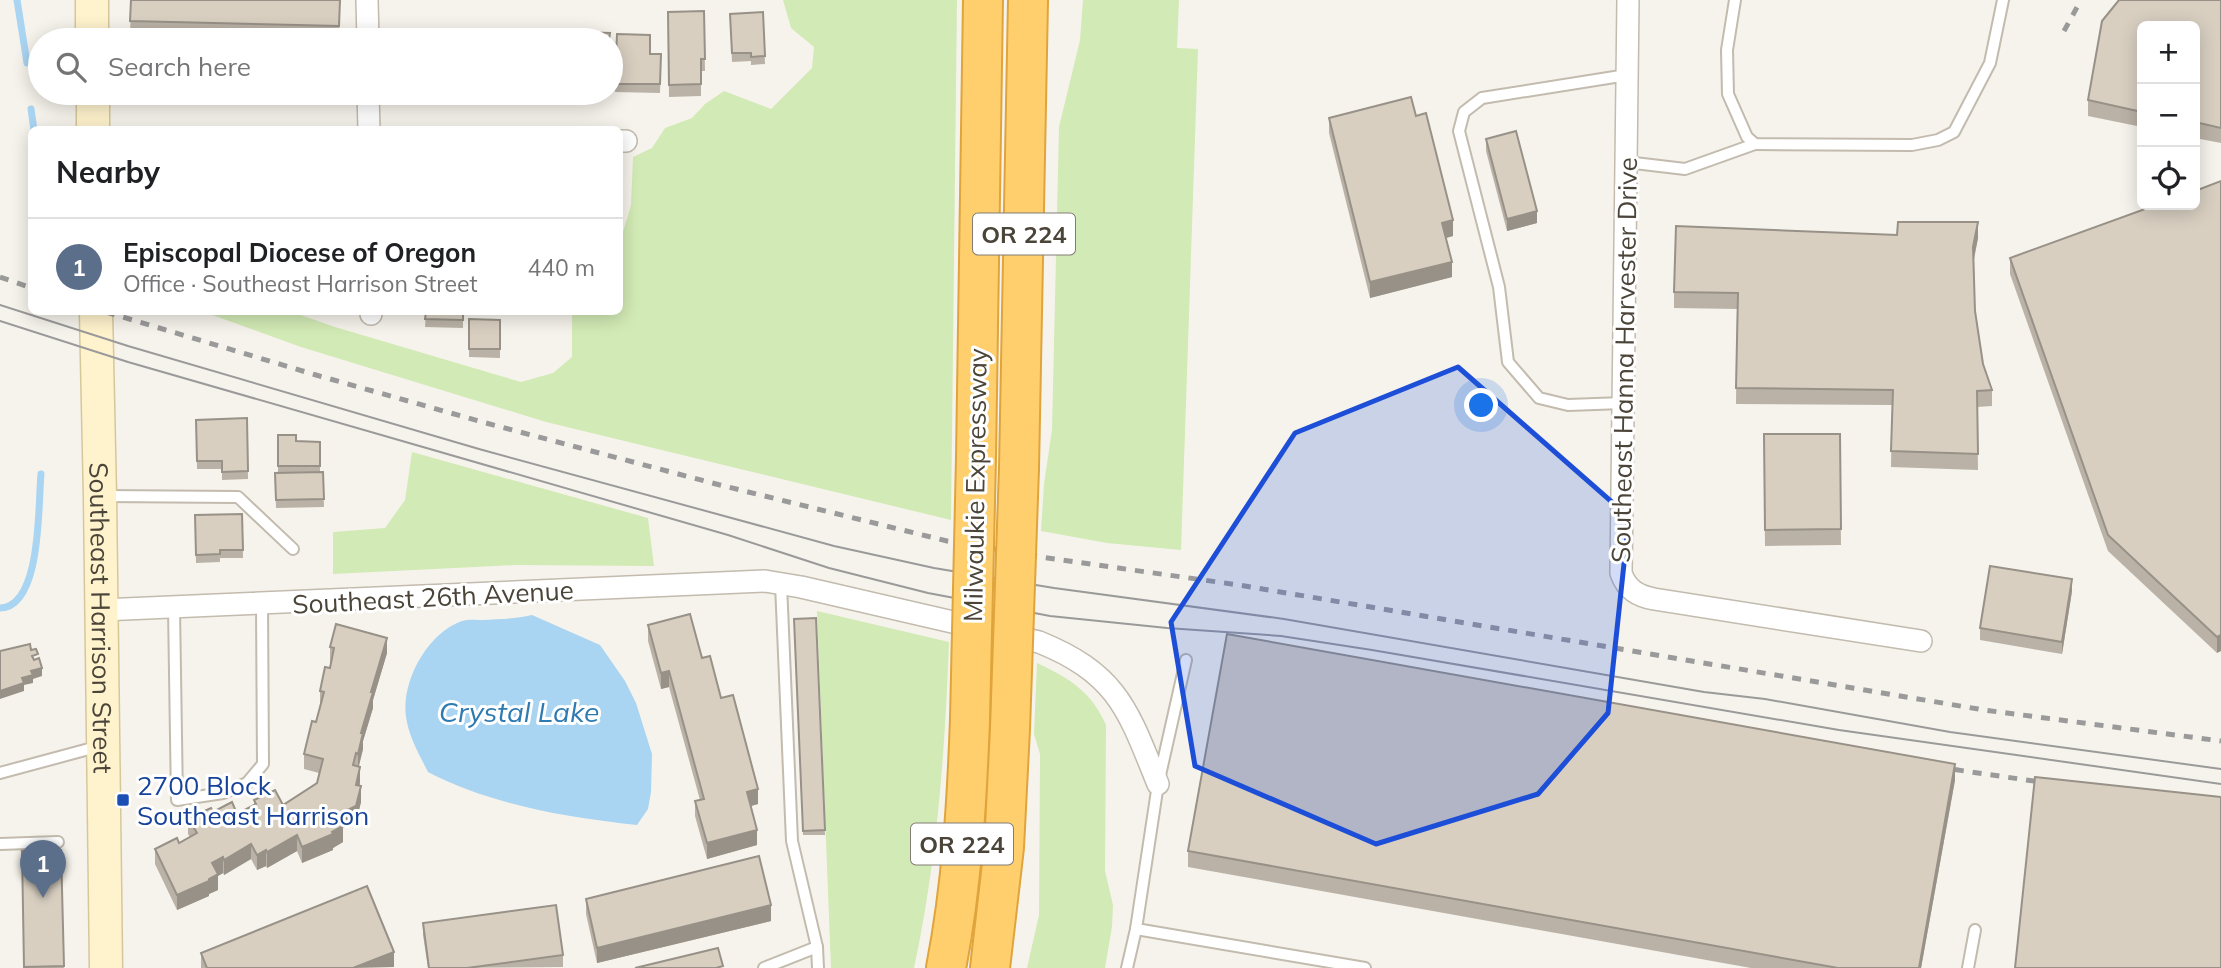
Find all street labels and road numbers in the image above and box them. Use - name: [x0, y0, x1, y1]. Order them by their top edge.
- street label: Southeast Hanna Harvester Drive: [1604, 157, 1644, 563]
- road number: OR 224: [973, 214, 1075, 255]
- street label: Milwaukie Expressway: [956, 348, 994, 622]
- street label: Southeast Harrison Street: [83, 462, 120, 774]
- street label: Southeast 26th Avenue: [291, 573, 575, 621]
- road number: OR 224: [911, 824, 1013, 864]

